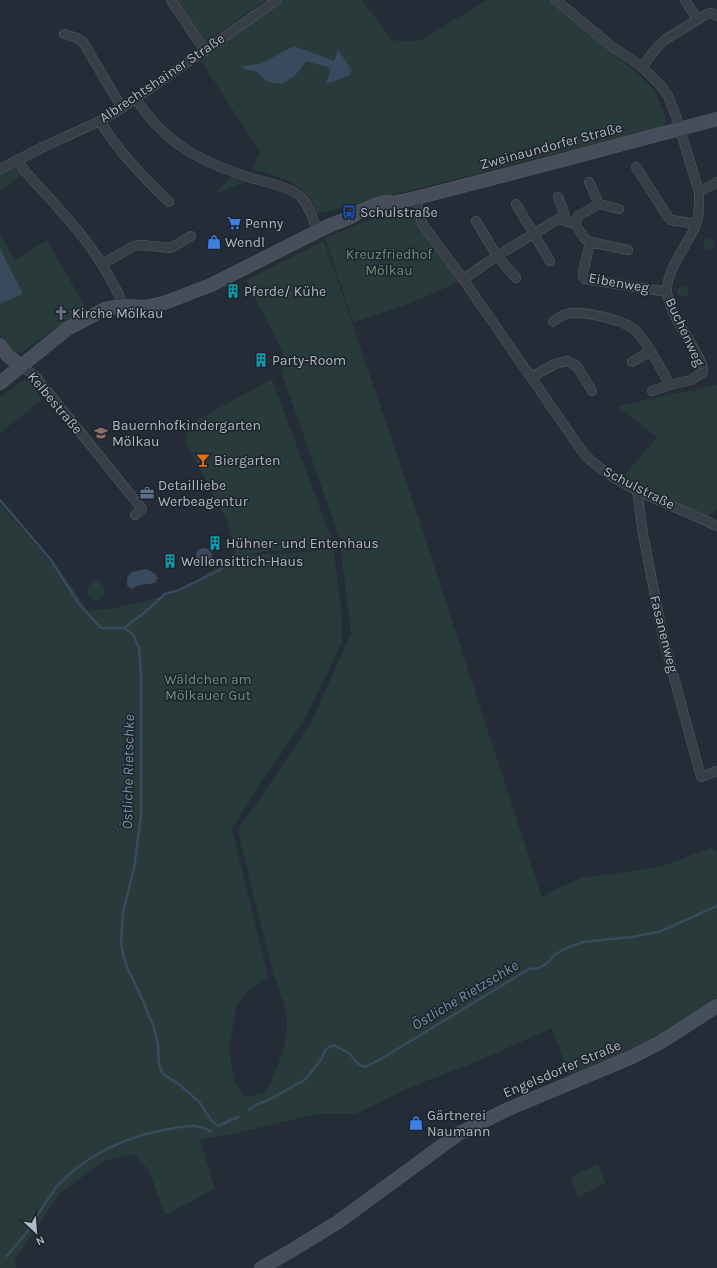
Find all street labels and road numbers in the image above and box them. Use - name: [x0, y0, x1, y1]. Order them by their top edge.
- street label: Albrechtshainer Straße: [96, 30, 228, 126]
- street label: Zweinaundorfer Straße: [478, 119, 624, 173]
- street label: Eibenweg: [587, 269, 651, 297]
- street label: Buchenweg: [662, 295, 708, 369]
- street label: Kelbestraße: [24, 368, 86, 438]
- street label: Schulstraße: [601, 463, 677, 513]
- street label: Fasanenweg: [646, 594, 682, 675]
- street label: Engelsdorfer Straße: [501, 1036, 623, 1102]

